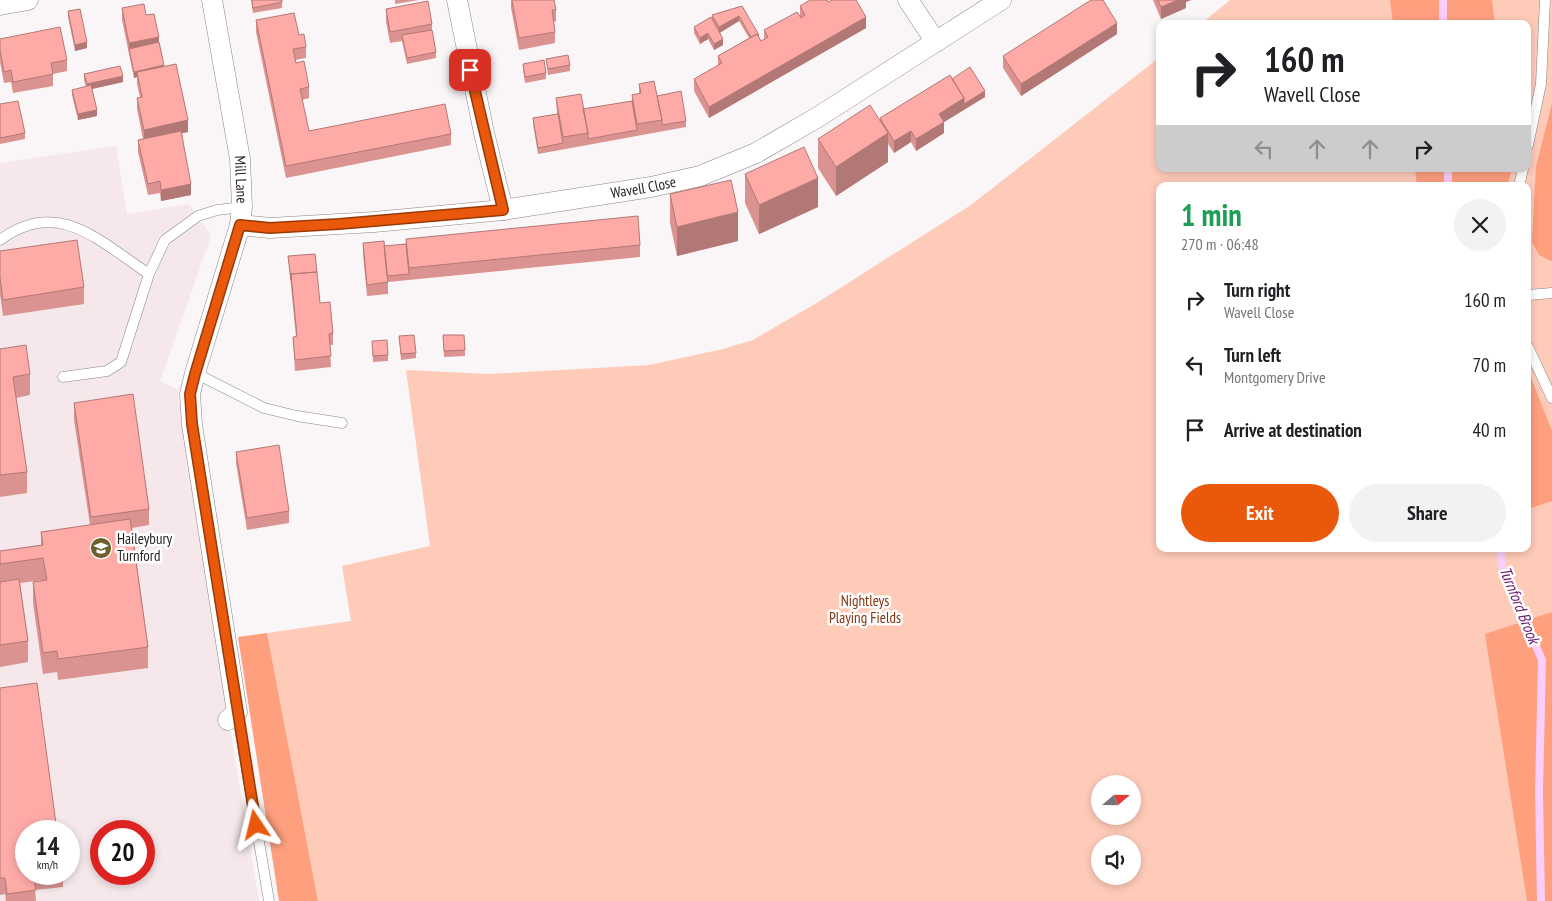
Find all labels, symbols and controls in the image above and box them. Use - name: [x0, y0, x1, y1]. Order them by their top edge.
- text: 160 m: [1264, 36, 1345, 82]
- icon: right: [1181, 40, 1246, 105]
- pin: [449, 49, 491, 91]
- icon: arrive: [456, 56, 484, 84]
- text: Wavell Close: [1264, 80, 1361, 108]
- icon: left: [1250, 135, 1278, 163]
- icon: ahead: [1303, 135, 1331, 163]
- icon: ahead: [1356, 135, 1384, 163]
- icon: right: [1409, 135, 1437, 163]
- street label: Mill Lane: [231, 155, 252, 204]
- street label: Wavell Close: [609, 172, 678, 202]
- text: 1 min: [1181, 195, 1242, 234]
- button: close: [1454, 199, 1506, 251]
- text: 270 m · 06:48: [1181, 234, 1259, 254]
- text: Turn right: [1224, 278, 1290, 302]
- icon: right: [1181, 286, 1209, 314]
- text: 160 m: [1464, 288, 1506, 312]
- text: Wavell Close: [1224, 302, 1294, 322]
- text: Turn left: [1224, 343, 1281, 367]
- icon: left: [1181, 351, 1209, 379]
- text: 70 m: [1473, 353, 1506, 377]
- text: Montgomery Drive: [1224, 367, 1326, 387]
- icon: arrive: [1181, 416, 1209, 444]
- text: Arrive at destination: [1224, 418, 1362, 442]
- text: 40 m: [1473, 418, 1506, 442]
- button: Exit: [1181, 484, 1339, 542]
- button: Share: [1349, 484, 1506, 542]
- place label: Haileybury Turnford: [117, 529, 173, 565]
- school or university icon: Haileybury Turnford: [89, 536, 113, 560]
- water label: Turnford Brook: [1495, 563, 1545, 648]
- park label: Nightleys Playing Fields: [829, 591, 901, 627]
- north arrow: [1091, 775, 1141, 825]
- map controls: [1091, 775, 1141, 885]
- position arrow: [229, 798, 281, 850]
- speed limit sign: 20: [90, 820, 155, 885]
- text: 14: [36, 830, 59, 862]
- button: sound: [1091, 835, 1141, 885]
- text: km/h: [37, 857, 58, 872]

